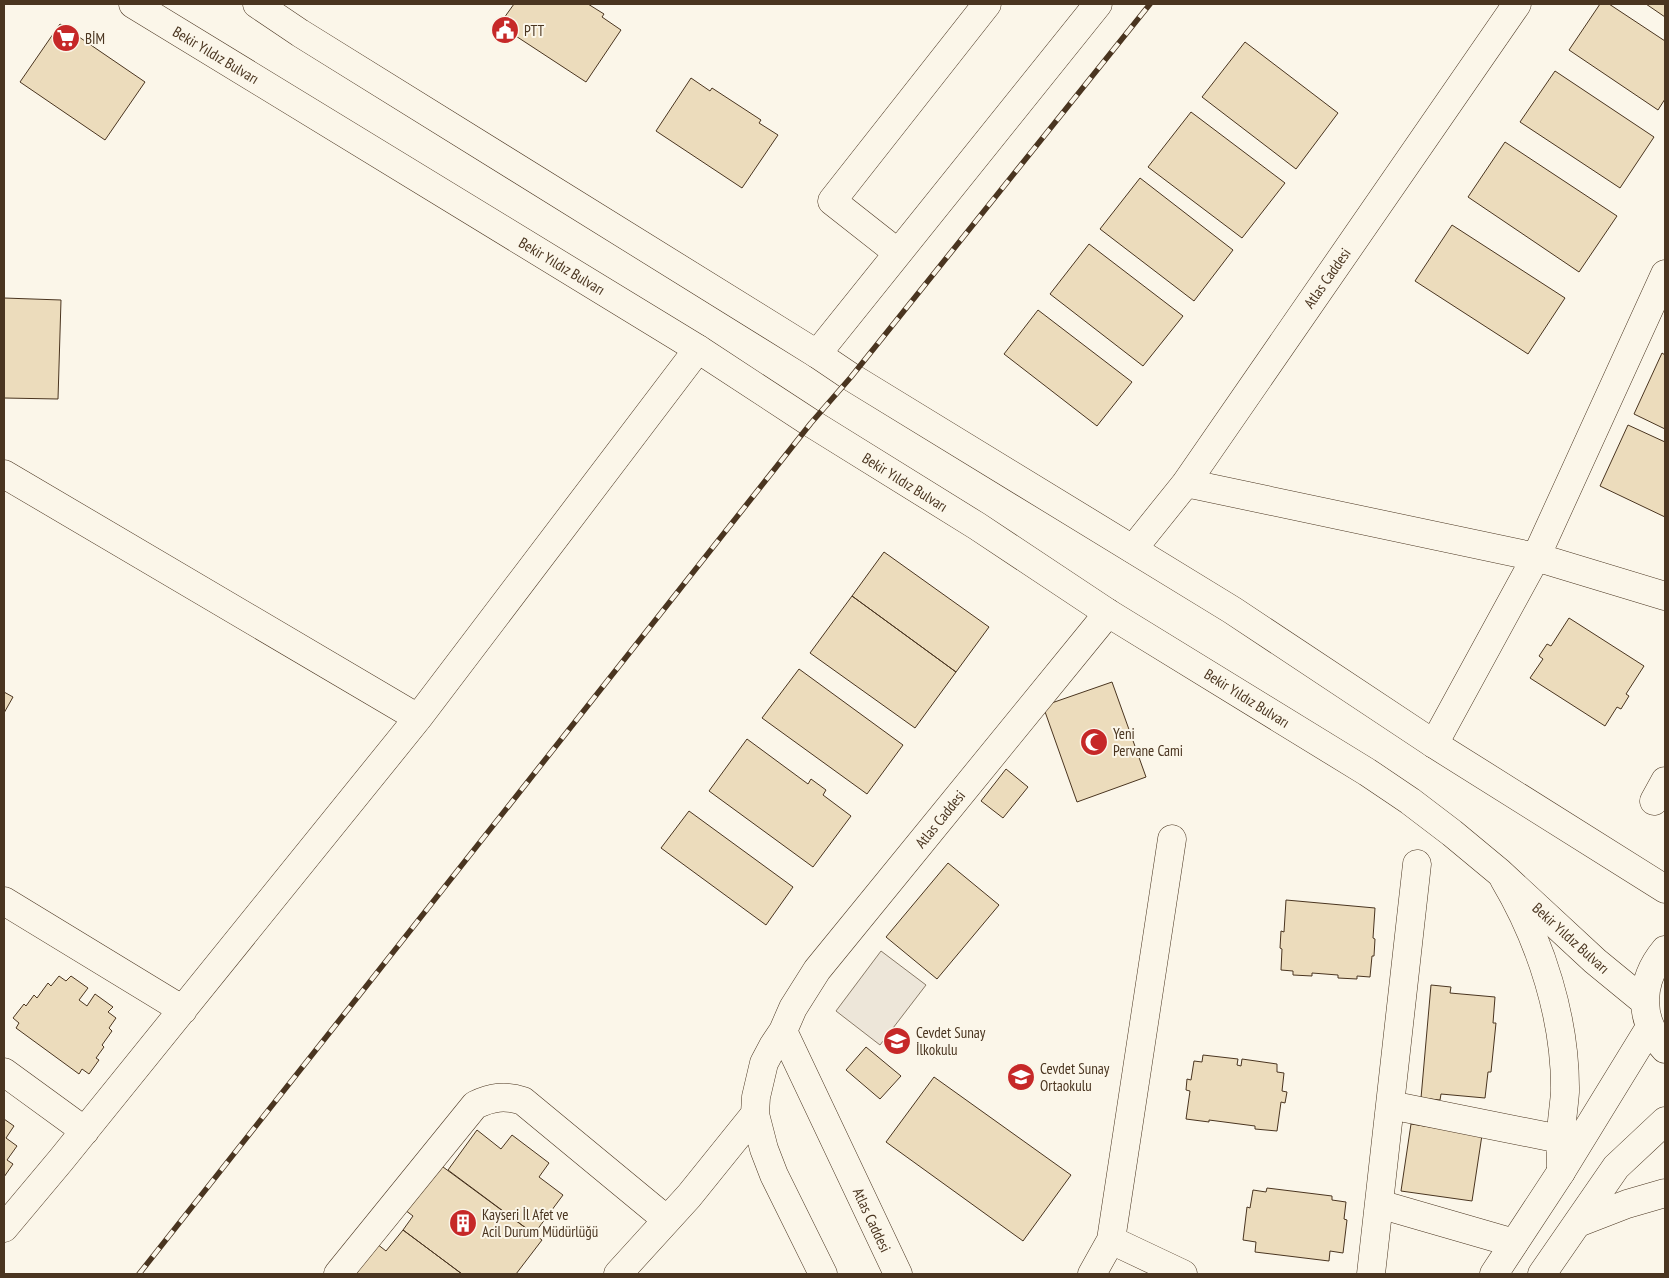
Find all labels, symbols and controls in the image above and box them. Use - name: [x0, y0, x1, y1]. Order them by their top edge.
- public building icon: PTT: [490, 15, 520, 45]
- place label: PTT: [524, 21, 545, 40]
- street label: Bekir Yıldız Bulvarı: [170, 22, 262, 88]
- supermarket icon: BİM: [51, 23, 81, 53]
- place label: BİM: [85, 29, 105, 48]
- street label: Bekir Yıldız Bulvarı: [516, 233, 608, 299]
- street label: Atlas Caddesi: [1299, 244, 1355, 312]
- street label: Bekir Yıldız Bulvarı: [859, 448, 951, 516]
- street label: Bekir Yıldız Bulvarı: [1201, 664, 1293, 732]
- place label: Yeni Pervane Cami: [1113, 724, 1183, 760]
- mosque icon: Yeni Pervane Cami: [1079, 727, 1109, 757]
- street label: Atlas Caddesi: [911, 786, 969, 852]
- street label: Bekir Yıldız Bulvarı: [1529, 898, 1613, 978]
- place label: Cevdet Sunay İlkokulu: [916, 1023, 986, 1059]
- school or university icon: Cevdet Sunay İlkokulu: [882, 1026, 912, 1056]
- place label: Cevdet Sunay Ortaokulu: [1040, 1059, 1110, 1095]
- school or university icon: Cevdet Sunay Ortaokulu: [1006, 1062, 1036, 1092]
- street label: Atlas Caddesi: [849, 1185, 895, 1255]
- place label: Kayseri İl Afet ve Acil Durum Müdürlüğü: [482, 1205, 598, 1241]
- building icon: Kayseri İl Afet ve Acil Durum Müdürlüğü: [448, 1208, 478, 1238]

